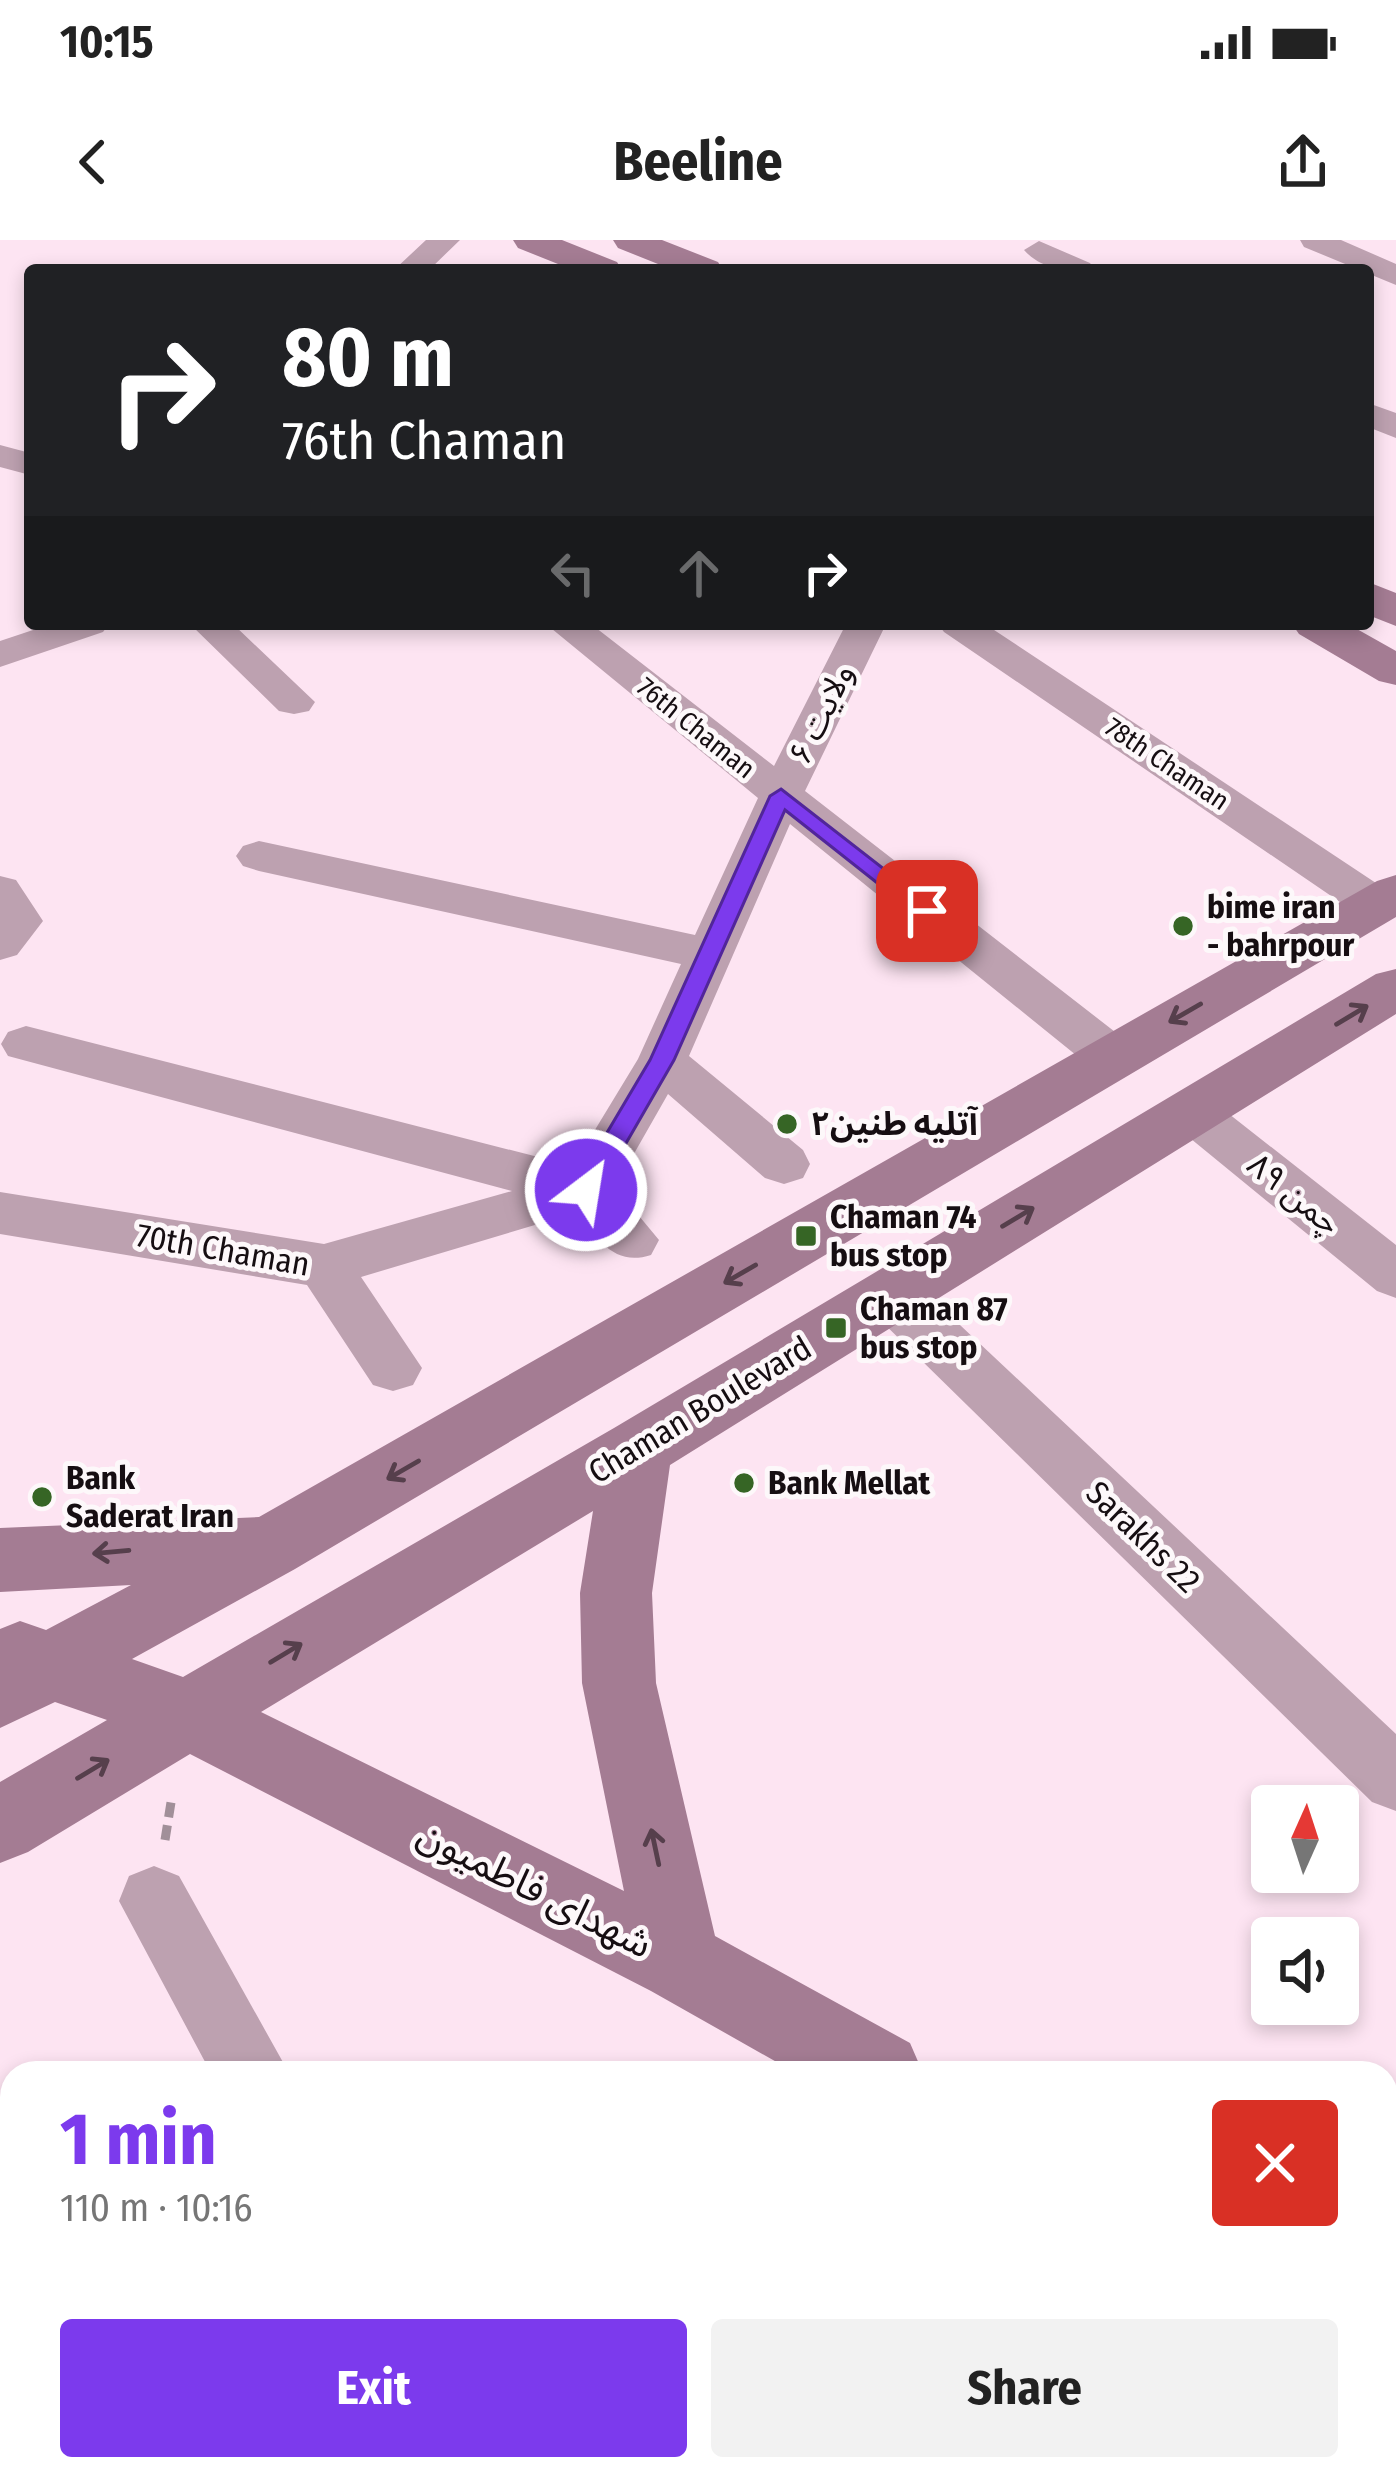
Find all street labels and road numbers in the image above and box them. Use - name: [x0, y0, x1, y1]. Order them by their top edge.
- street label: ولایت ۶: [780, 657, 862, 771]
- street label: 76th Chaman: [631, 671, 761, 785]
- street label: 78th Chaman: [1099, 711, 1235, 817]
- street label: چمن ۸۹: [1239, 1144, 1349, 1244]
- street label: 70th Chaman: [133, 1215, 313, 1285]
- street label: Chaman Boulevard: [581, 1328, 819, 1492]
- street label: Sarakhs 22: [1078, 1473, 1208, 1601]
- street label: شهدای فاطمیون: [410, 1810, 660, 1968]

